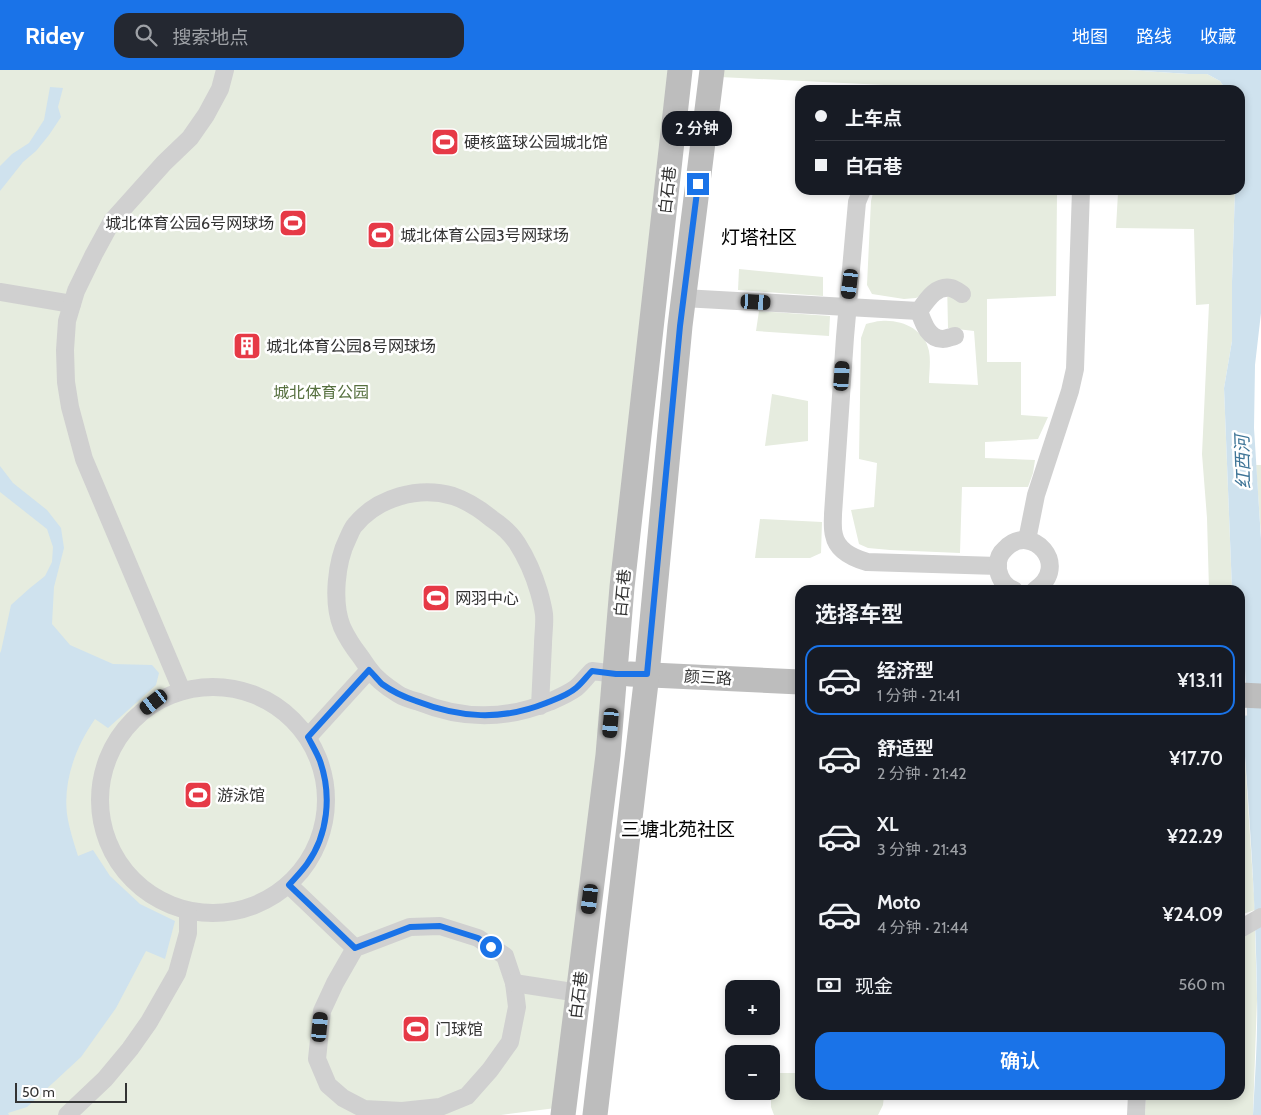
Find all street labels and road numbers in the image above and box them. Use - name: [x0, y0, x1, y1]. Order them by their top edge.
- street label: 白石巷: [656, 165, 679, 215]
- street label: 白石巷: [611, 568, 634, 618]
- street label: 颜三路: [684, 667, 732, 688]
- street label: 白石巷: [566, 970, 591, 1020]

